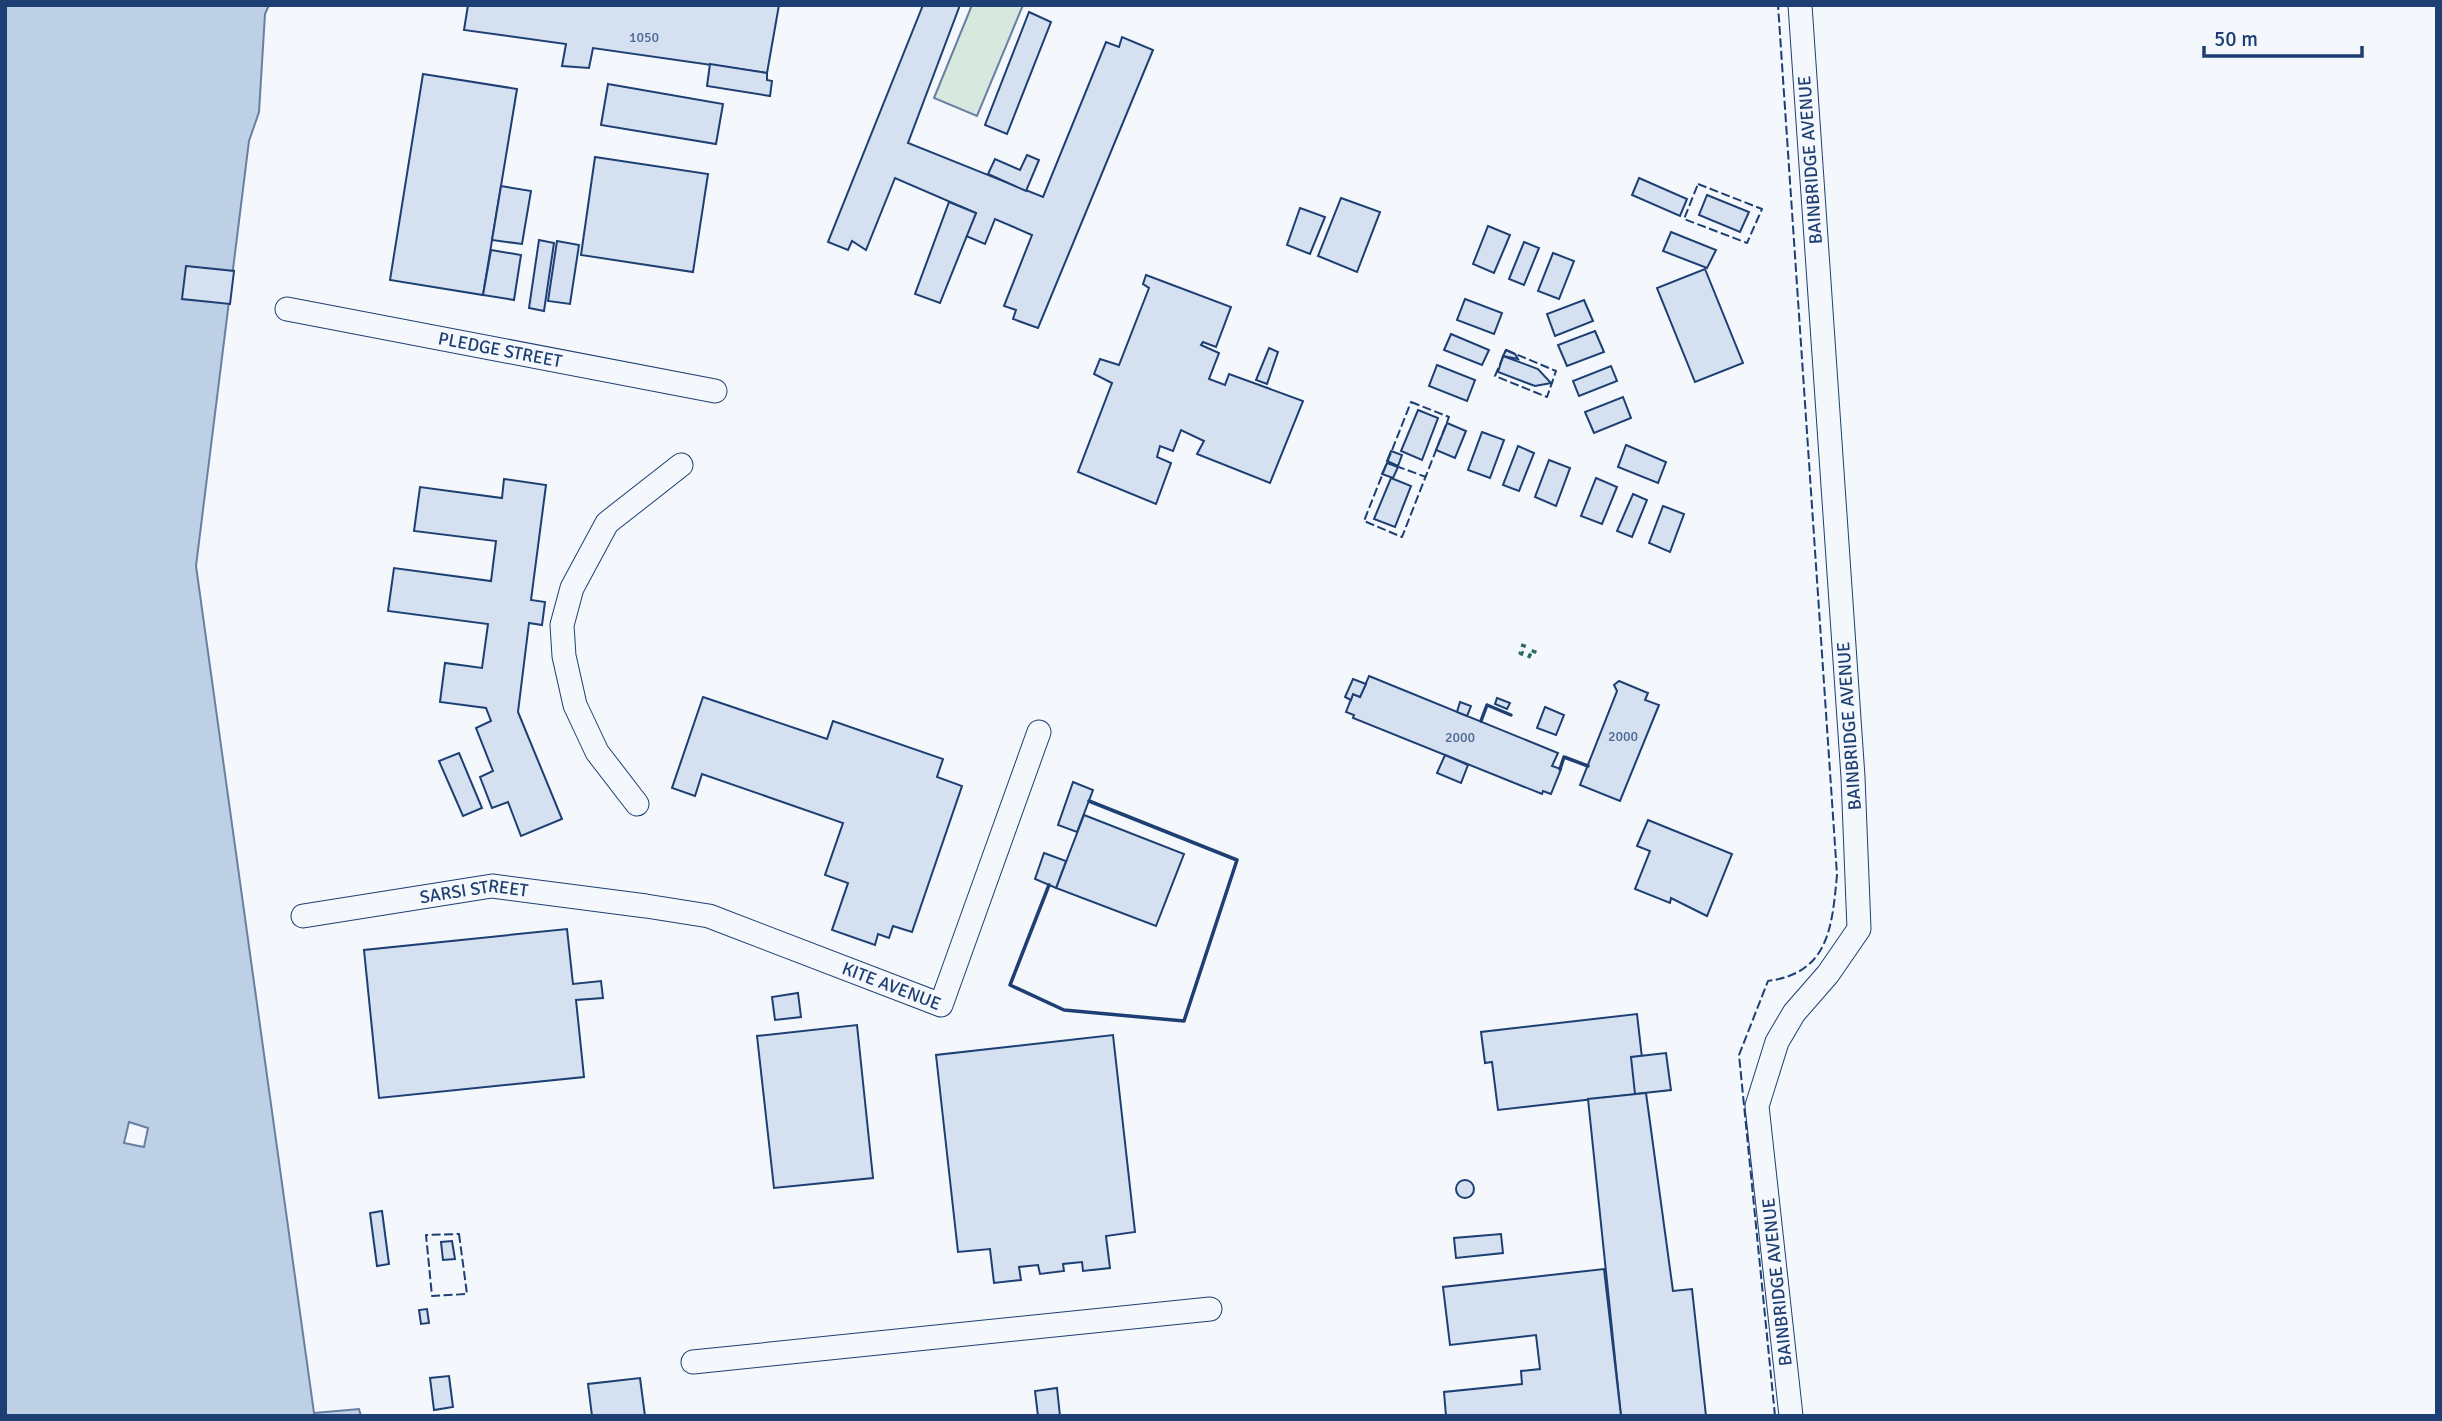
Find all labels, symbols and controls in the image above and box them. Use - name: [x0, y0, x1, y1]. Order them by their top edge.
- scale bar: [2204, 14, 2362, 58]
- text: 50 m: [2214, 26, 2258, 52]
- house number: 1050: [629, 29, 659, 46]
- street label: BAINBRIDGE AVENUE: [1793, 75, 1827, 245]
- street label: PLEDGE STREET: [436, 327, 564, 372]
- street label: BAINBRIDGE AVENUE: [1832, 641, 1866, 811]
- house number: 2000: [1608, 728, 1638, 745]
- house number: 2000: [1445, 729, 1475, 746]
- street label: SARSI STREET: [418, 875, 530, 908]
- street label: KITE AVENUE: [839, 957, 944, 1015]
- street label: BAINBRIDGE AVENUE: [1757, 1197, 1797, 1367]

